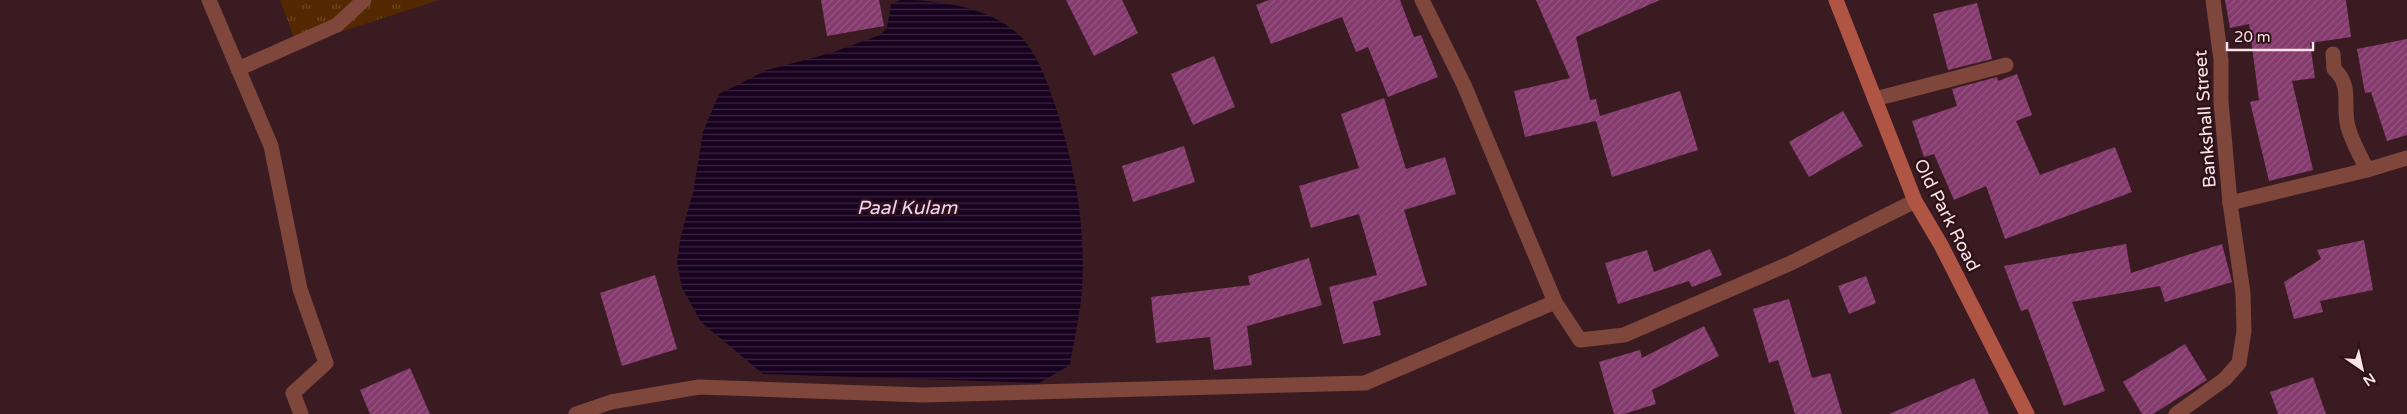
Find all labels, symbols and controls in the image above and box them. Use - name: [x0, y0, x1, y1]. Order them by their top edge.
- scale bar: [2227, 20, 2313, 52]
- text: 20 m: [2234, 28, 2271, 46]
- street label: Bankshall Street: [2189, 49, 2221, 189]
- street label: Old Park Road: [1909, 155, 1985, 275]
- water label: Paal Kulam: [857, 197, 958, 219]
- north arrow: [2337, 344, 2387, 394]
- text: N: [2360, 369, 2378, 390]

